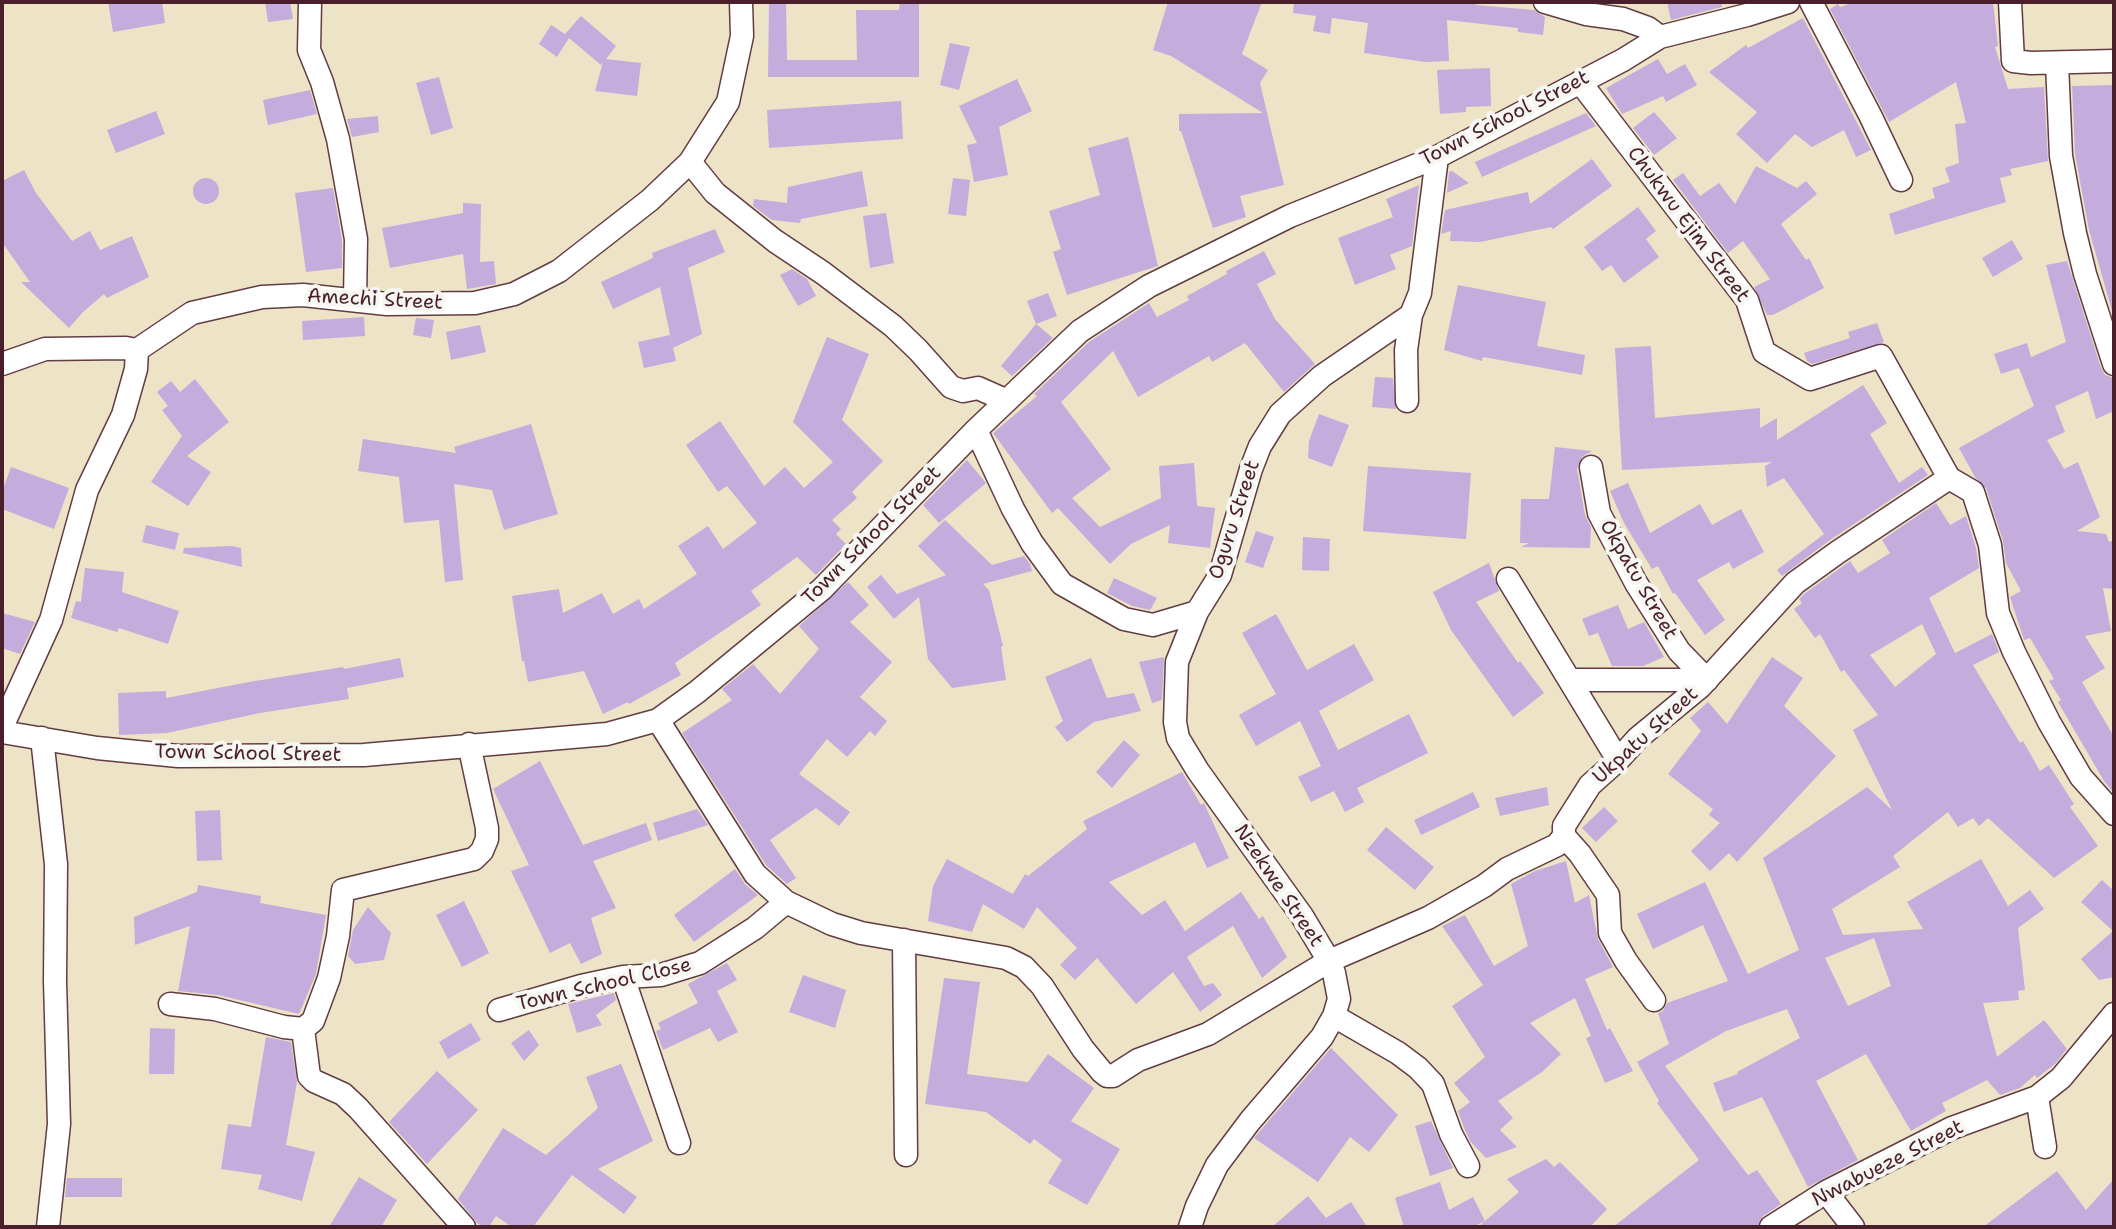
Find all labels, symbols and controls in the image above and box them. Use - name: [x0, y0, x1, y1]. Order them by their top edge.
- street label: Town School Street: [1416, 66, 1594, 172]
- street label: Chukwu Ejim Street: [1622, 142, 1754, 308]
- street label: Amechi Street: [307, 284, 443, 316]
- street label: Oguru Street: [1204, 457, 1266, 583]
- street label: Town School Street: [797, 461, 947, 611]
- street label: Okpatu Street: [1594, 516, 1682, 644]
- street label: Ukpatu Street: [1588, 682, 1704, 790]
- street label: Town School Street: [154, 740, 342, 768]
- street label: Nzekwe Street: [1228, 820, 1328, 952]
- street label: Town School Close: [514, 953, 694, 1017]
- street label: Nwabueze Street: [1808, 1115, 1968, 1213]

